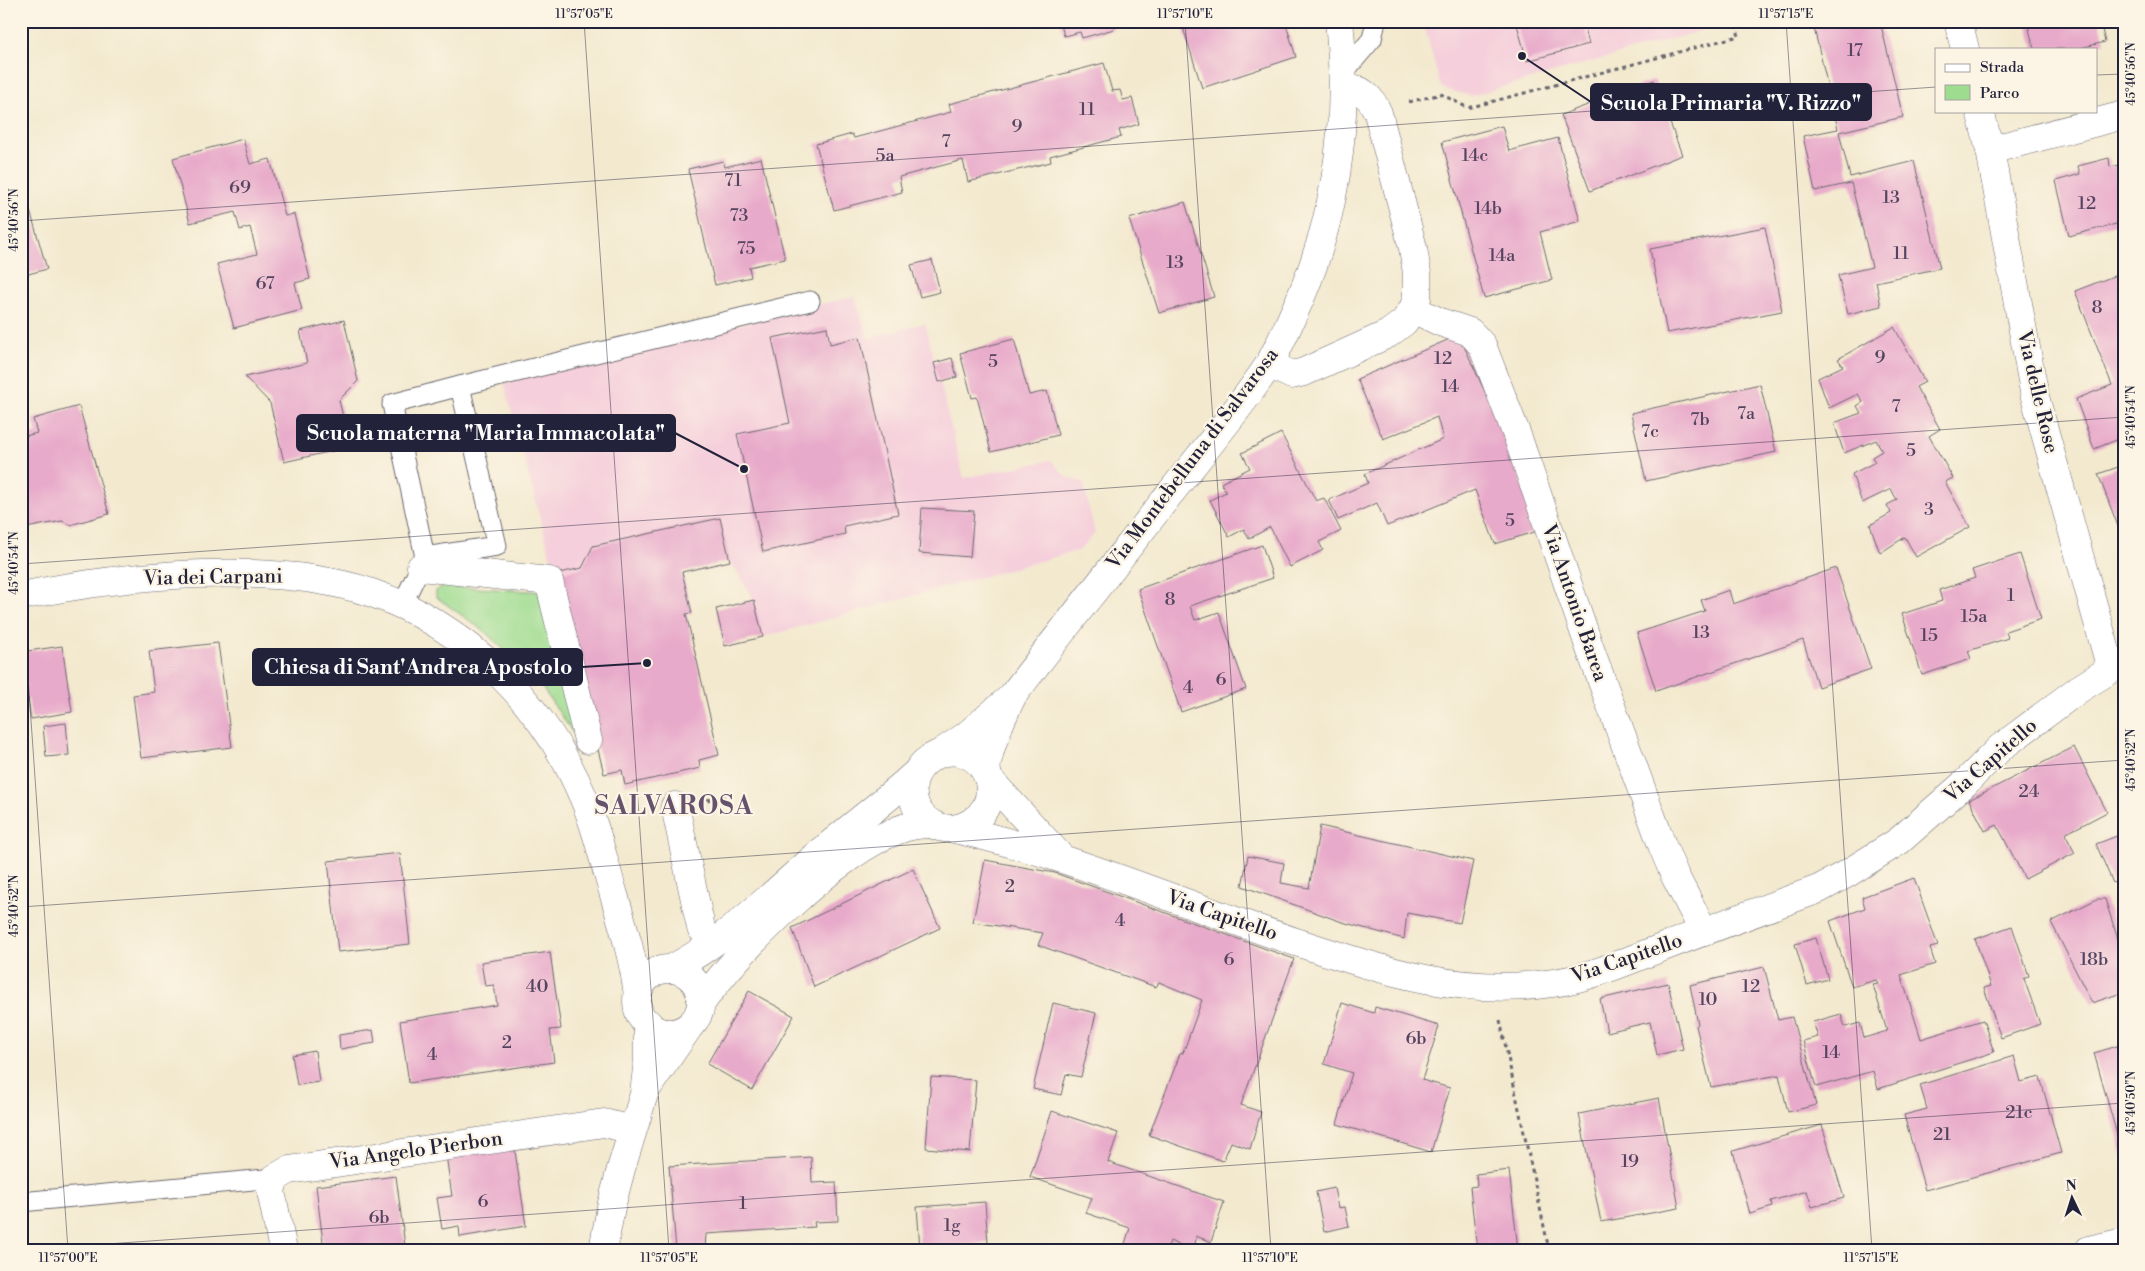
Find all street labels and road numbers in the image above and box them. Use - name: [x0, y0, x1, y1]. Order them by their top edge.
- street label: Via delle Rose: [2011, 327, 2063, 456]
- street label: Via Montebelluna di Salvarosa: [1101, 343, 1285, 576]
- street label: Via Antonio Barea: [1535, 520, 1613, 686]
- street label: Via dei Carpani: [142, 564, 283, 592]
- street label: Via Capitello: [1938, 714, 2043, 809]
- street label: Via Capitello: [1162, 885, 1281, 947]
- street label: Via Capitello: [1567, 928, 1686, 990]
- street label: Via Angelo Pierbon: [327, 1126, 504, 1176]

